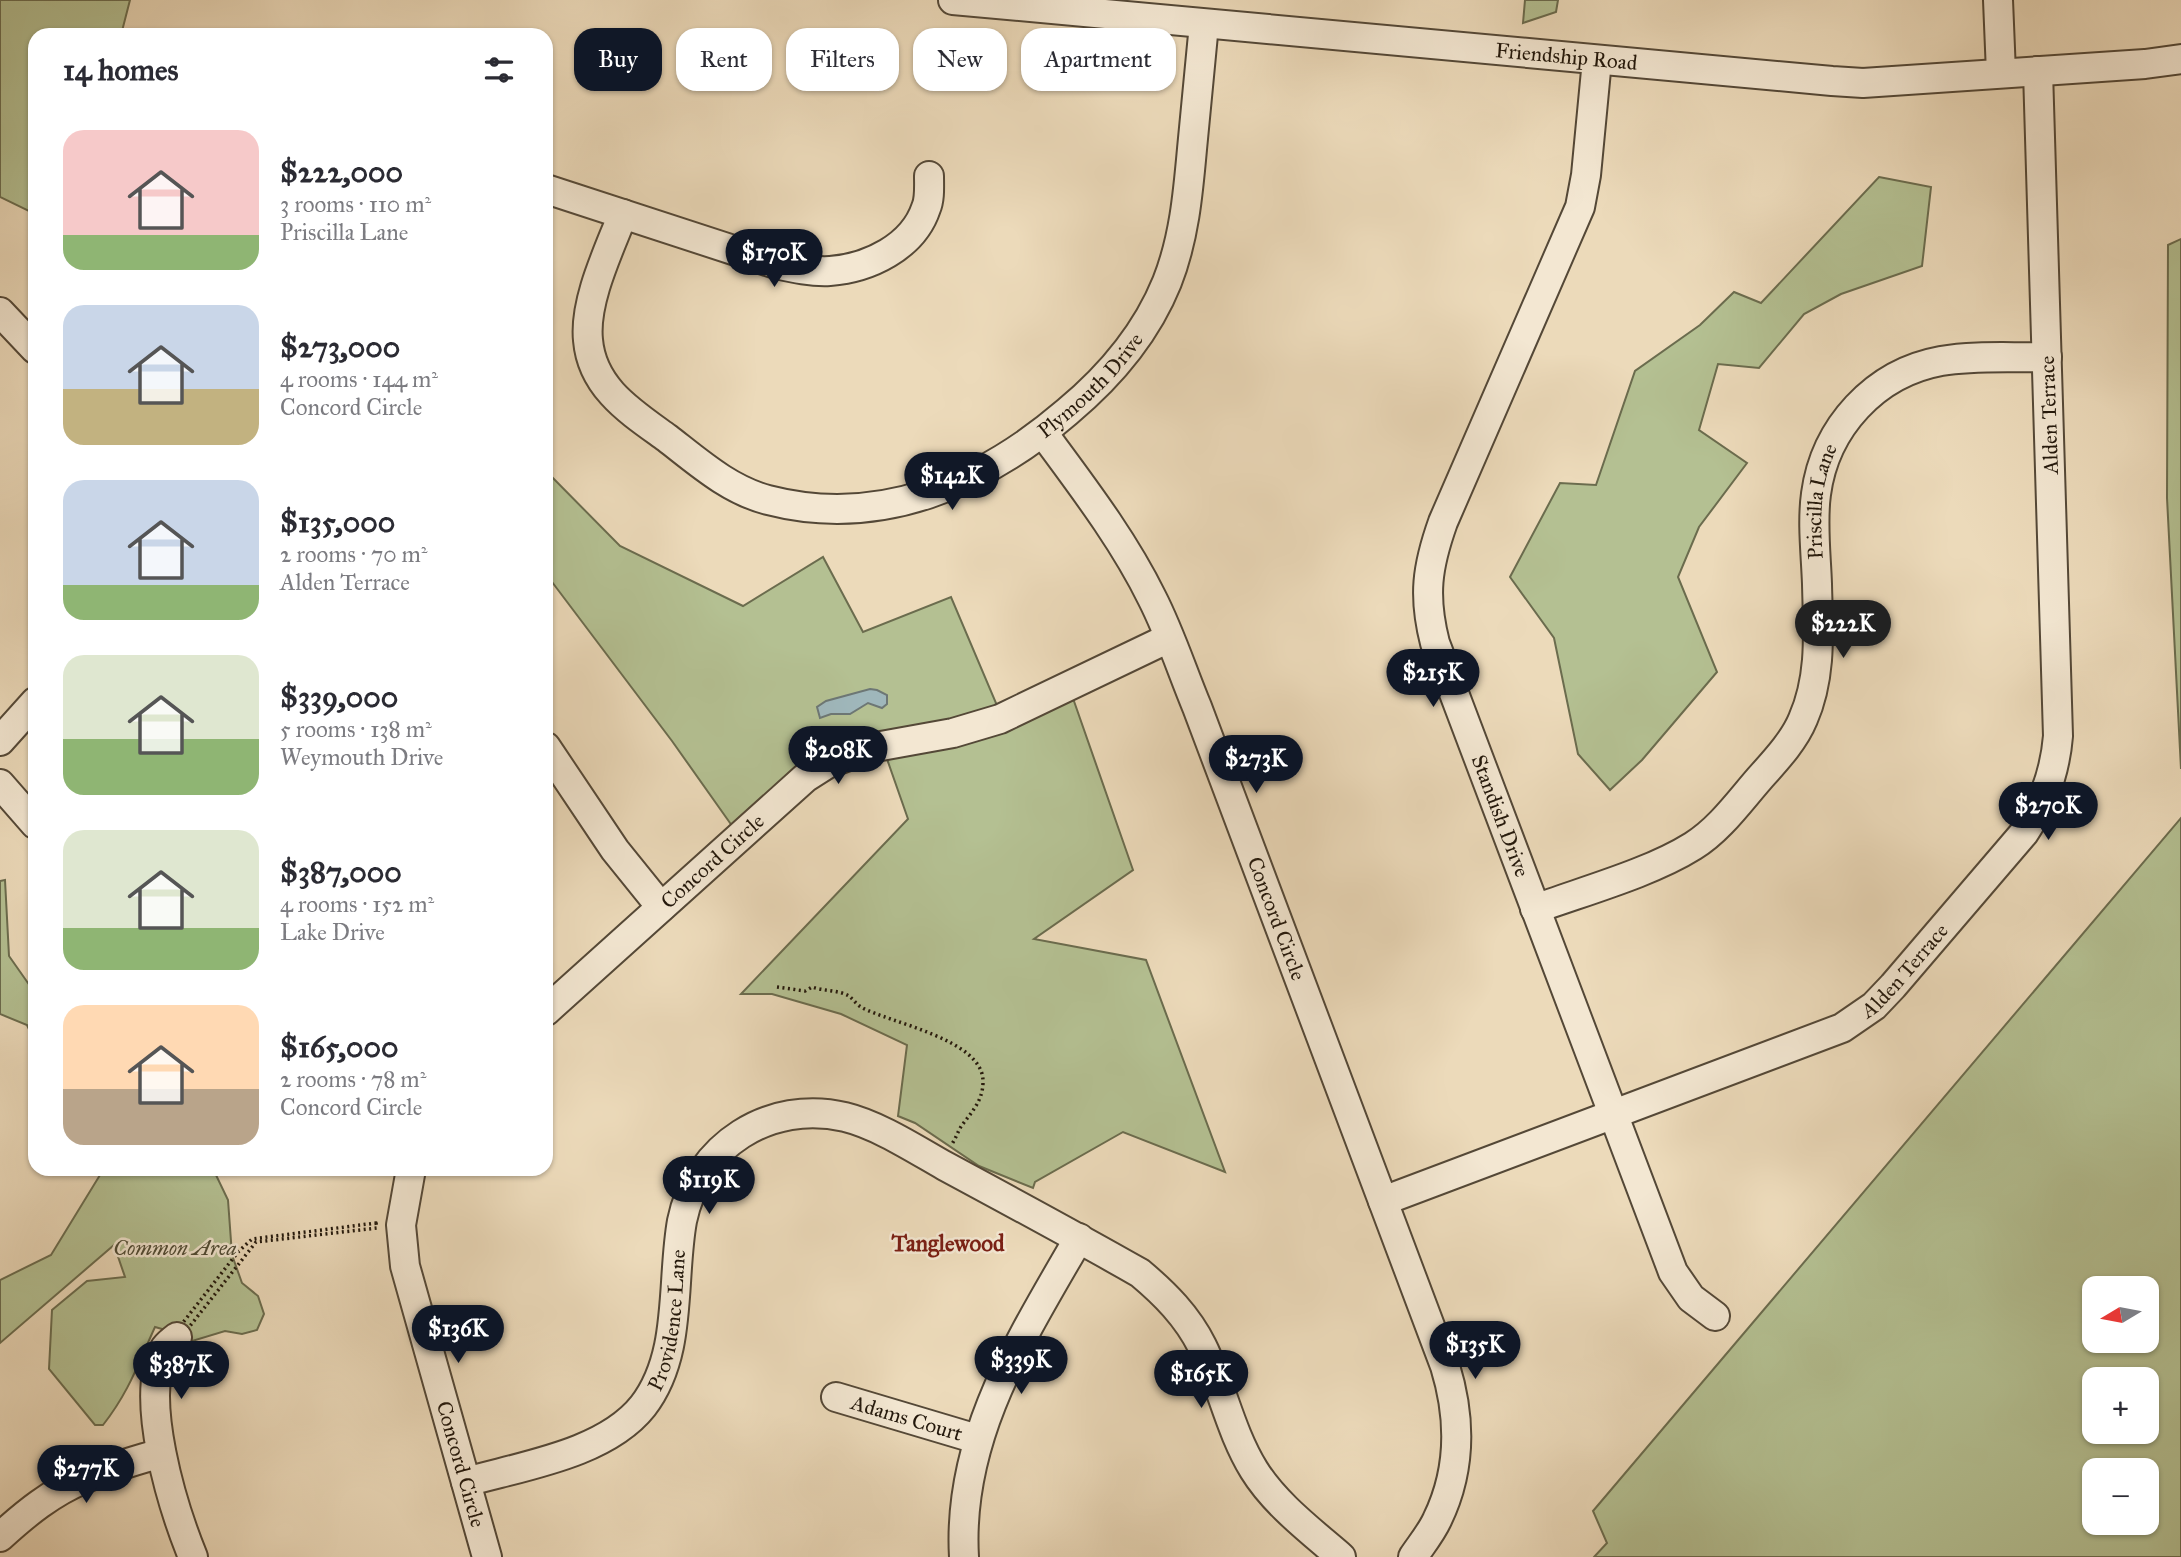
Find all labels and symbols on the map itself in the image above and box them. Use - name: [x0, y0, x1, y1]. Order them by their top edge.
- street label: Friendship Road: [1494, 37, 1639, 76]
- pin: $170K: [725, 230, 823, 289]
- street label: Plymouth Drive: [1033, 328, 1149, 444]
- street label: Alden Terrace: [2034, 355, 2064, 476]
- street label: Priscilla Lane: [1801, 439, 1843, 560]
- pin: $142K: [903, 452, 1001, 512]
- pin: $222K: [1794, 600, 1892, 660]
- pin: $215K: [1384, 650, 1482, 709]
- pin: $208K: [789, 726, 887, 786]
- pin: $273K: [1207, 736, 1305, 795]
- street label: Standish Drive: [1466, 751, 1535, 881]
- pin: $270K: [1999, 782, 2097, 842]
- street label: Concord Circle: [656, 808, 770, 914]
- street label: Concord Circle: [1242, 853, 1312, 984]
- street label: Alden Terrace: [1855, 918, 1954, 1024]
- pin: $119K: [660, 1156, 758, 1216]
- district label: Tanglewood: [891, 1229, 1005, 1258]
- park label: Common Area: [113, 1235, 237, 1261]
- street label: Providence Lane: [642, 1248, 691, 1395]
- north arrow: [2082, 1276, 2160, 1353]
- pin: $136K: [409, 1306, 507, 1365]
- pin: $135K: [1426, 1322, 1524, 1381]
- pin: $339K: [972, 1336, 1070, 1396]
- pin: $387K: [132, 1342, 230, 1401]
- pin: $165K: [1152, 1350, 1250, 1410]
- street label: Adams Court: [847, 1389, 966, 1447]
- street label: Concord Circle: [431, 1398, 491, 1531]
- pin: $277K: [37, 1446, 135, 1505]

